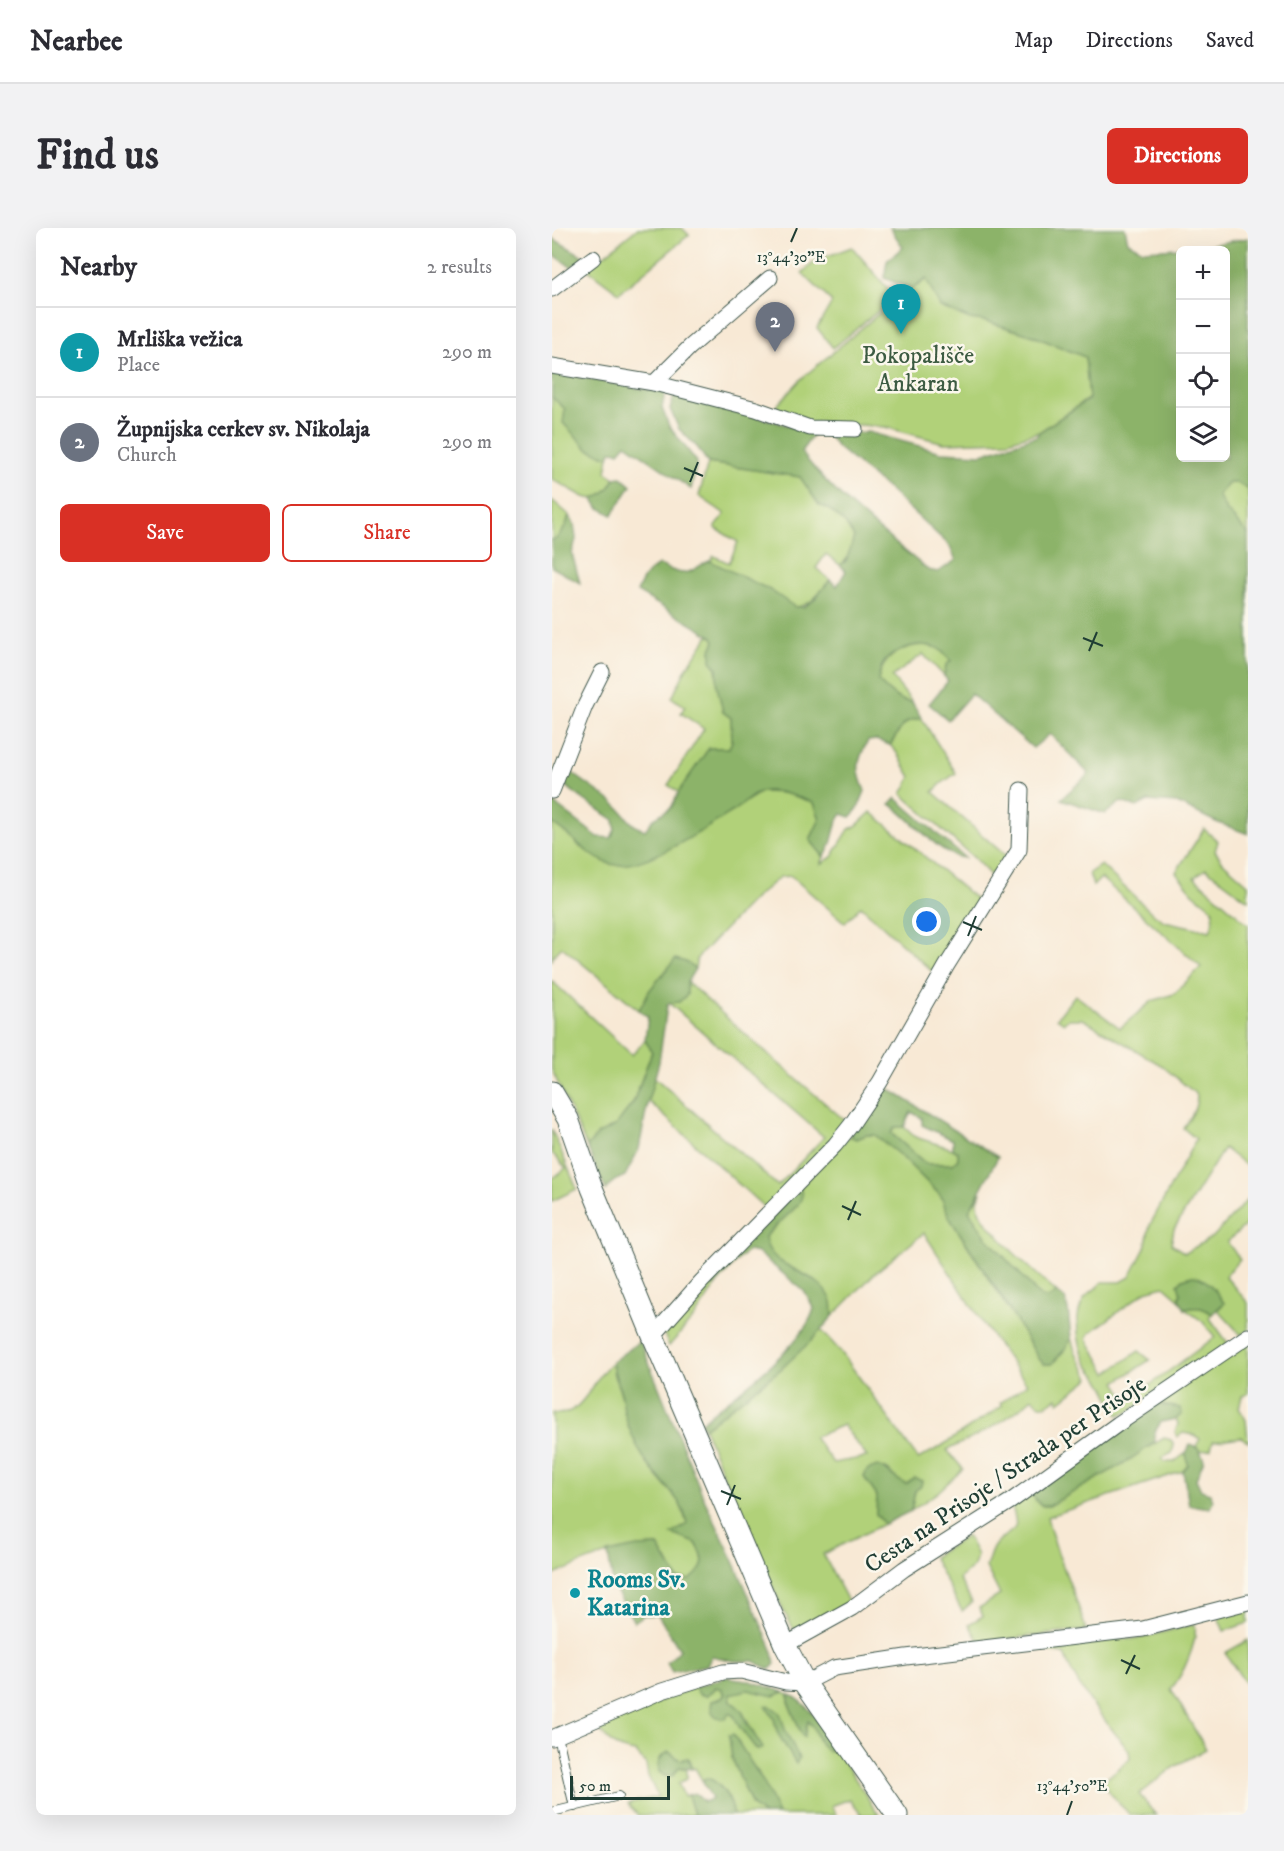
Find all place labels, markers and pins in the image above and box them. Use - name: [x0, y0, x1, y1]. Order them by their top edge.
- pin: 1: [882, 285, 920, 334]
- pin: 2: [756, 302, 794, 352]
- place label: Rooms Sv. Katarina: [587, 1565, 686, 1623]
- marker: Rooms Sv. Katarina: [568, 1586, 582, 1600]

